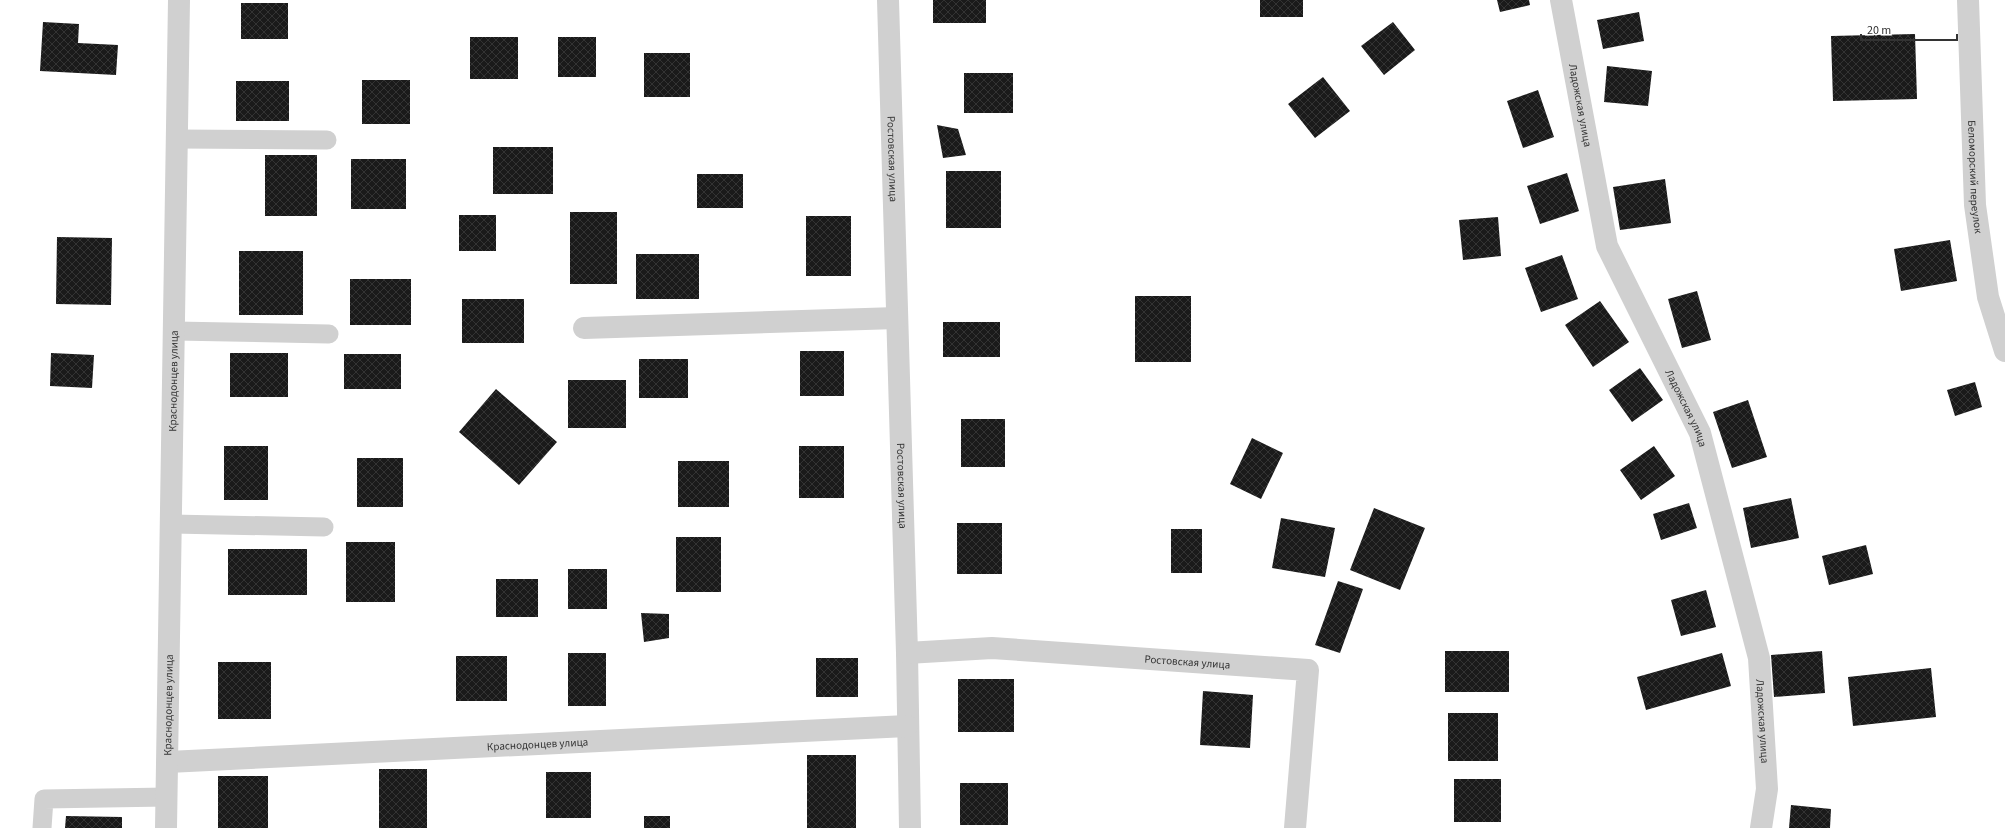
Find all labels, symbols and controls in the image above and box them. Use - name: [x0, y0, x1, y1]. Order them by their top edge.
- scale bar: [1861, 16, 1957, 42]
- text: 20 m: [1867, 22, 1891, 39]
- street label: Ладожская улица: [1565, 62, 1595, 148]
- street label: Ростовская улица: [883, 116, 901, 202]
- street label: Беломорский переулок: [1964, 120, 1986, 235]
- street label: Краснодонцев улица: [165, 330, 182, 432]
- street label: Ладожская улица: [1662, 367, 1710, 449]
- street label: Ростовская улица: [893, 443, 910, 529]
- street label: Ростовская улица: [1144, 652, 1231, 673]
- street label: Краснодонцев улица: [160, 654, 177, 756]
- street label: Ладожская улица: [1752, 679, 1772, 764]
- street label: Краснодонцев улица: [487, 735, 589, 754]

